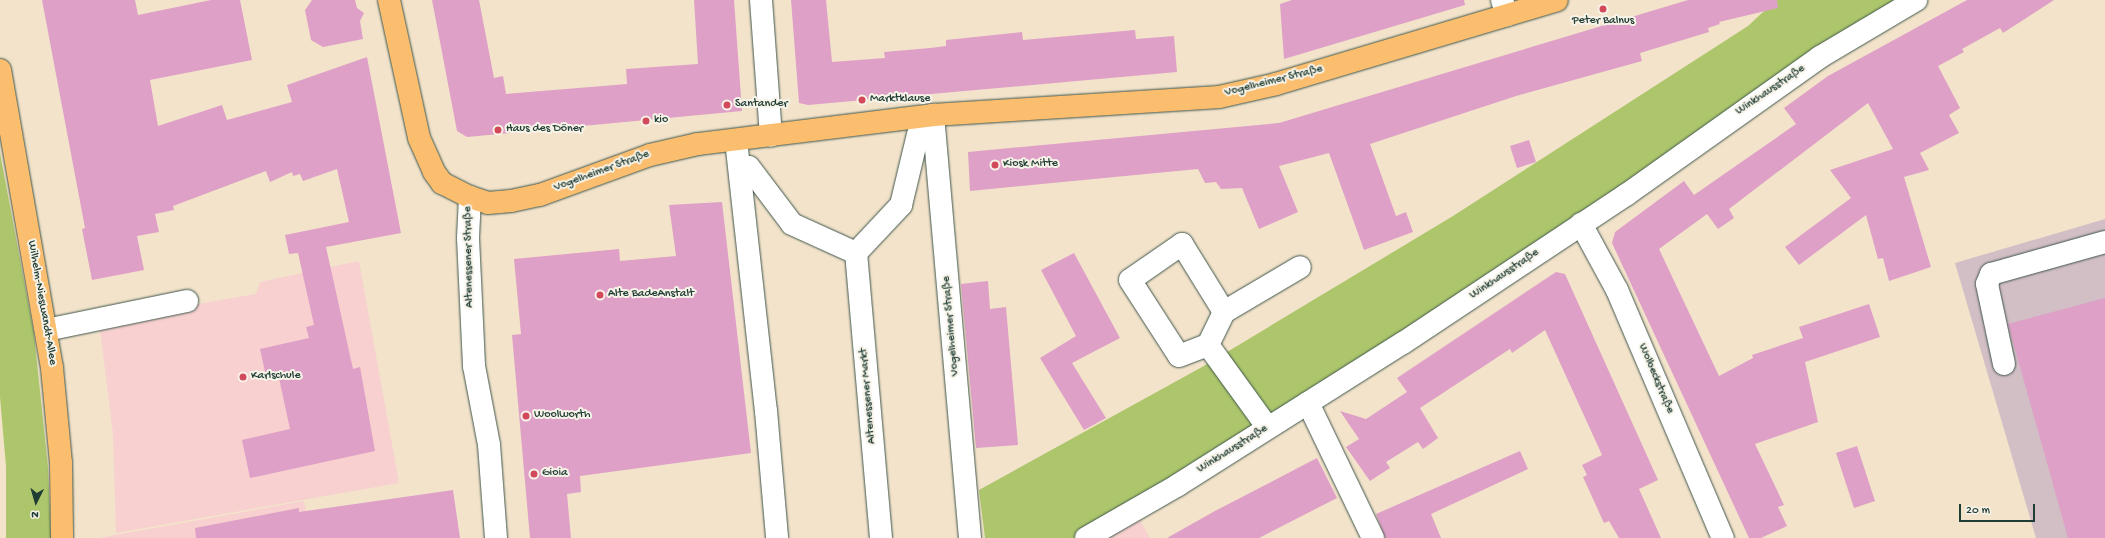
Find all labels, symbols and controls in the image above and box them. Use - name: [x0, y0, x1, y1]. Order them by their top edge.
- marker: Peter Balnus: [1598, 4, 1608, 14]
- place label: Peter Balnus: [1572, 15, 1634, 29]
- street label: Winkhausstraße: [1734, 62, 1808, 120]
- street label: Vogelheimer Straße: [1224, 63, 1324, 101]
- place label: Marktklause: [870, 93, 930, 107]
- marker: Marktklause: [857, 95, 867, 105]
- place label: Santander: [735, 98, 788, 112]
- marker: Santander: [722, 100, 732, 110]
- place label: kio: [654, 114, 668, 128]
- marker: kio: [641, 116, 651, 126]
- place label: Haus des Döner: [506, 123, 583, 137]
- marker: Haus des Döner: [493, 125, 503, 135]
- street label: Vogelheimer Straße: [552, 148, 652, 196]
- place label: Kiosk Mitte: [1003, 158, 1058, 172]
- marker: Kiosk Mitte: [990, 160, 1000, 170]
- street label: Altenessener Straße: [462, 206, 478, 308]
- street label: Wilhelm-Nieswandt-Allee: [23, 240, 59, 366]
- street label: Winkhausstraße: [1468, 246, 1542, 304]
- street label: Vogelheimer Straße: [940, 275, 964, 377]
- place label: Alte BadeAnstalt: [608, 288, 694, 302]
- marker: Alte BadeAnstalt: [595, 290, 605, 300]
- street label: Wolbeckstraße: [1634, 342, 1676, 416]
- street label: Altenessener Markt: [858, 347, 880, 445]
- place label: Karlschule: [251, 370, 301, 384]
- marker: Karlschule: [238, 372, 248, 382]
- place label: Woolworth: [534, 409, 590, 423]
- marker: Woolworth: [521, 411, 531, 421]
- street label: Winkhausstraße: [1195, 423, 1271, 477]
- place label: Gioia: [542, 467, 568, 481]
- marker: Gioia: [529, 469, 539, 479]
- north arrow: [16, 482, 56, 522]
- scale bar: [1961, 496, 2037, 522]
- text: 20 m: [1966, 504, 1990, 518]
- text: N: [31, 508, 39, 520]

